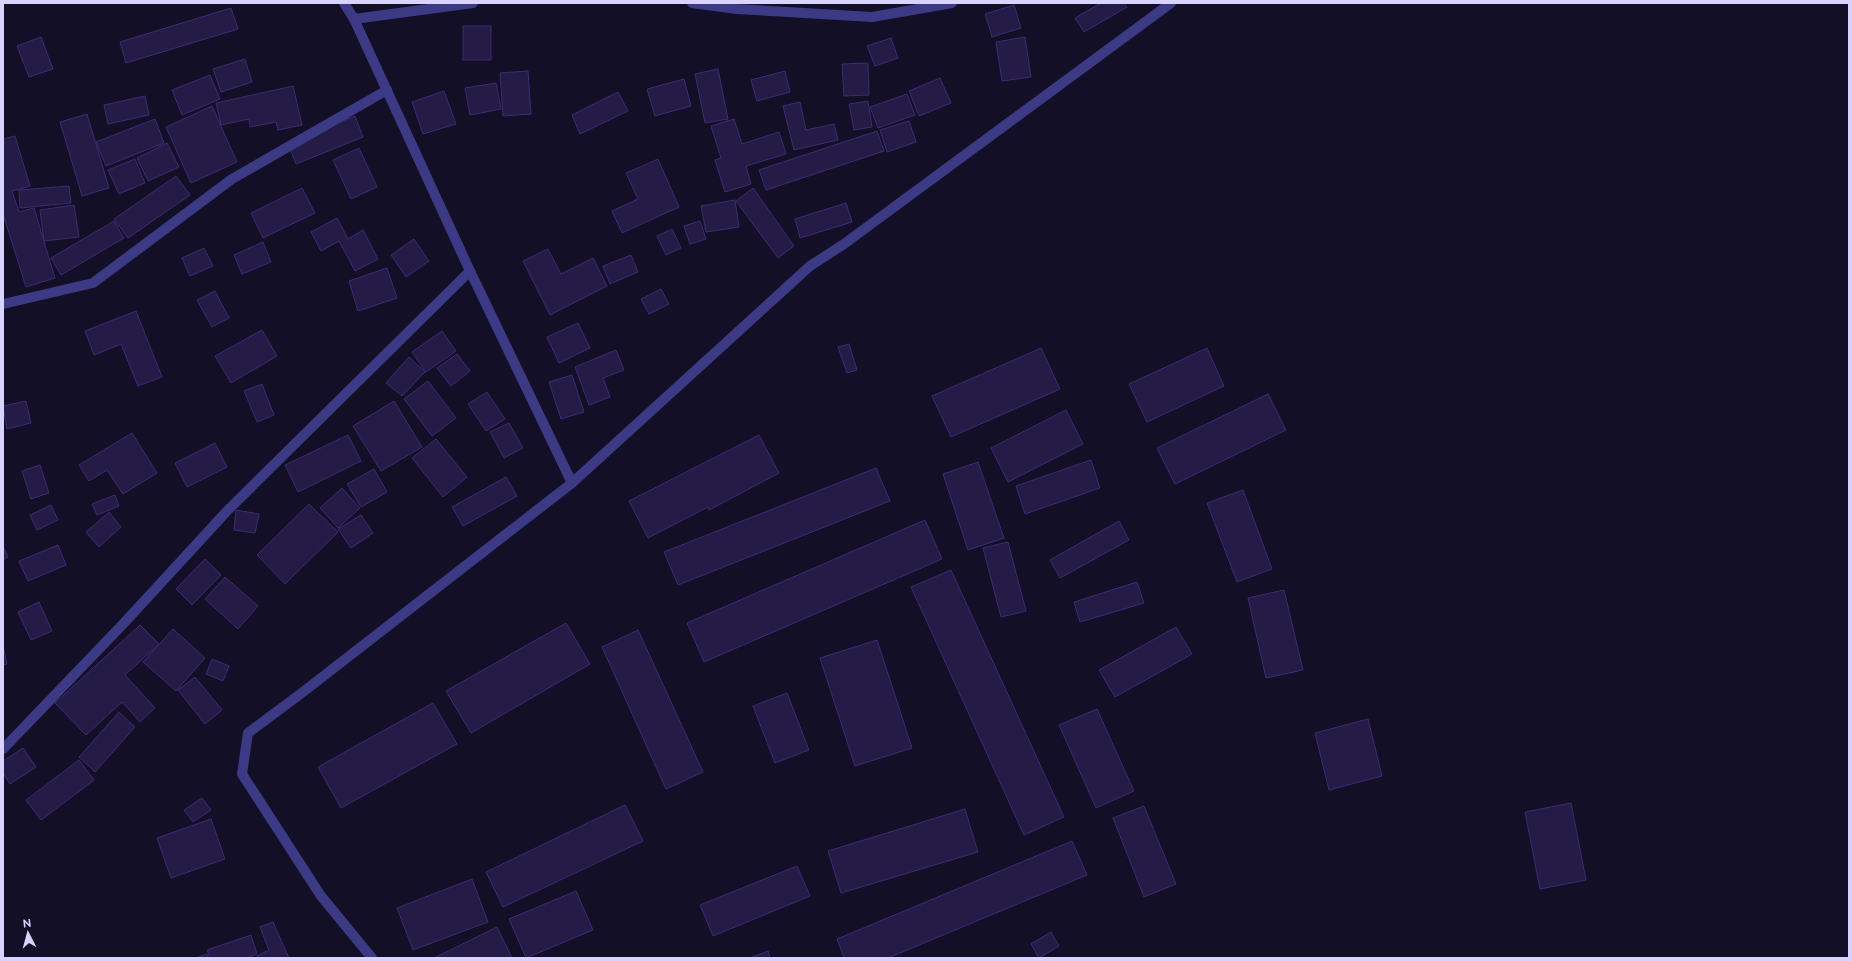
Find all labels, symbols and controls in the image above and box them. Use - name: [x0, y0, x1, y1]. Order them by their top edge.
- north arrow: [8, 913, 48, 953]
- text: N: [22, 917, 32, 930]

